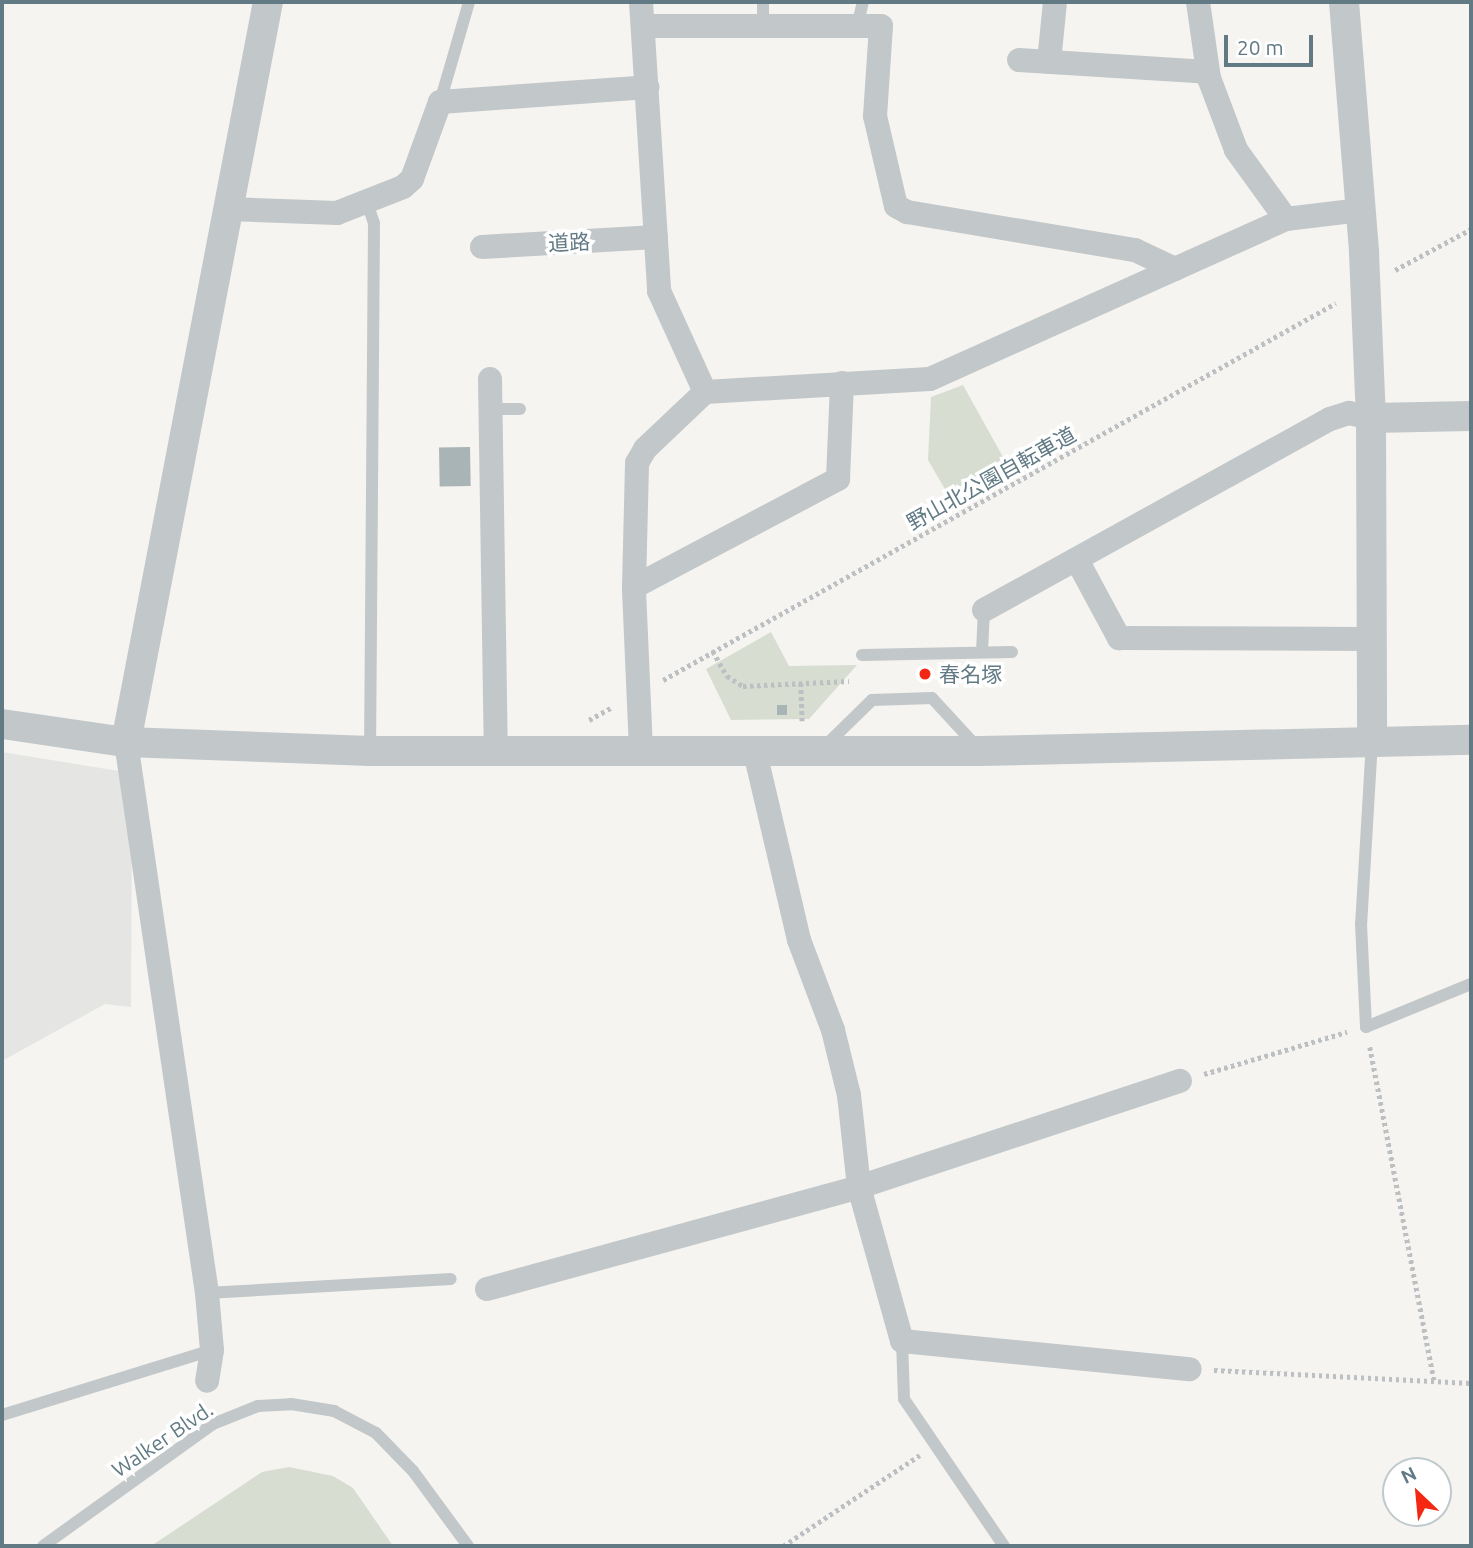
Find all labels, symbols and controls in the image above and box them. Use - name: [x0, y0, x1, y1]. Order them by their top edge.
- scale bar: [1228, 21, 1317, 65]
- text: 20 m: [1237, 35, 1284, 59]
- street label: 道路: [547, 228, 591, 256]
- street label: 野山北公園自転車道: [902, 421, 1080, 535]
- place label: 春名塚: [939, 661, 1002, 687]
- marker: 春名塚: [917, 666, 933, 682]
- street label: Walker Blvd.: [107, 1396, 217, 1482]
- north arrow: [1382, 1457, 1452, 1527]
- text: N: [1397, 1462, 1420, 1488]

